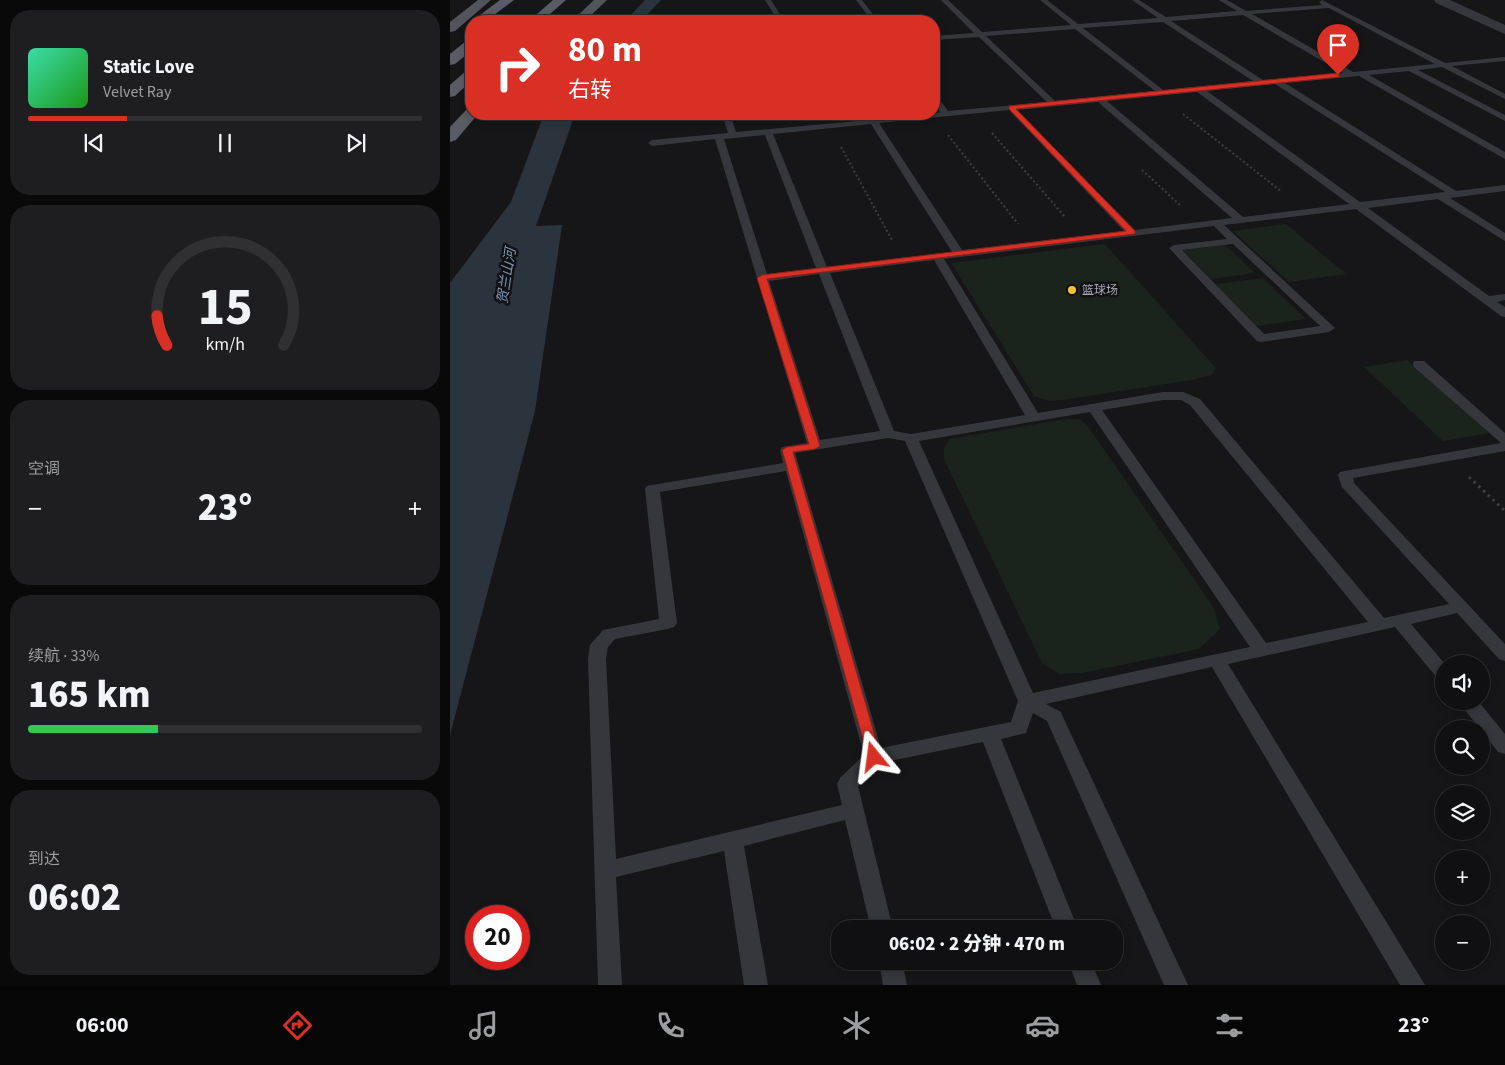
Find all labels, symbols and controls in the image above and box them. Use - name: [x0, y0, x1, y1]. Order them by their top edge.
- pin: [1317, 24, 1359, 75]
- text: 80 m: [568, 25, 642, 75]
- icon: arrive: [1324, 31, 1352, 59]
- icon: right: [485, 35, 550, 100]
- text: Static Love: [103, 54, 194, 81]
- text: 右转: [568, 74, 612, 106]
- text: Velvet Ray: [103, 81, 171, 103]
- icon: previous: [80, 129, 108, 157]
- icon: pause: [211, 129, 239, 157]
- icon: next: [342, 129, 370, 157]
- water label: 贺兰山河: [493, 244, 522, 305]
- text: 15: [198, 271, 252, 345]
- place label: 篮球场: [1082, 282, 1118, 299]
- marker: 篮球场: [1066, 284, 1078, 296]
- text: km/h: [205, 332, 245, 357]
- text: 空调: [28, 458, 60, 480]
- text: 23°: [198, 481, 252, 535]
- text: −: [28, 489, 42, 529]
- text: +: [408, 489, 422, 529]
- text: 续航 · 33%: [28, 645, 99, 667]
- map controls: [1435, 655, 1490, 970]
- button: sound: [1435, 655, 1490, 710]
- text: 165 km: [28, 668, 150, 722]
- button: search: [1435, 720, 1490, 775]
- position arrow: [847, 730, 899, 782]
- button: layers: [1435, 785, 1490, 840]
- text: 到达: [28, 848, 60, 870]
- button: +: [1435, 850, 1490, 905]
- text: 06:02: [28, 871, 121, 925]
- speed limit sign: 20: [465, 905, 530, 970]
- button: −: [1435, 915, 1490, 970]
- text: 06:02 · 2 分钟 · 470 m: [889, 931, 1065, 958]
- icon: directions: [280, 1008, 315, 1043]
- icon: music: [466, 1008, 501, 1043]
- icon: phone: [653, 1008, 688, 1043]
- icon: climate: [839, 1008, 874, 1043]
- icon: car: [1025, 1008, 1060, 1043]
- icon: filters: [1212, 1008, 1247, 1043]
- text: 06:00: [76, 1009, 129, 1041]
- text: 23°: [1398, 1009, 1429, 1041]

